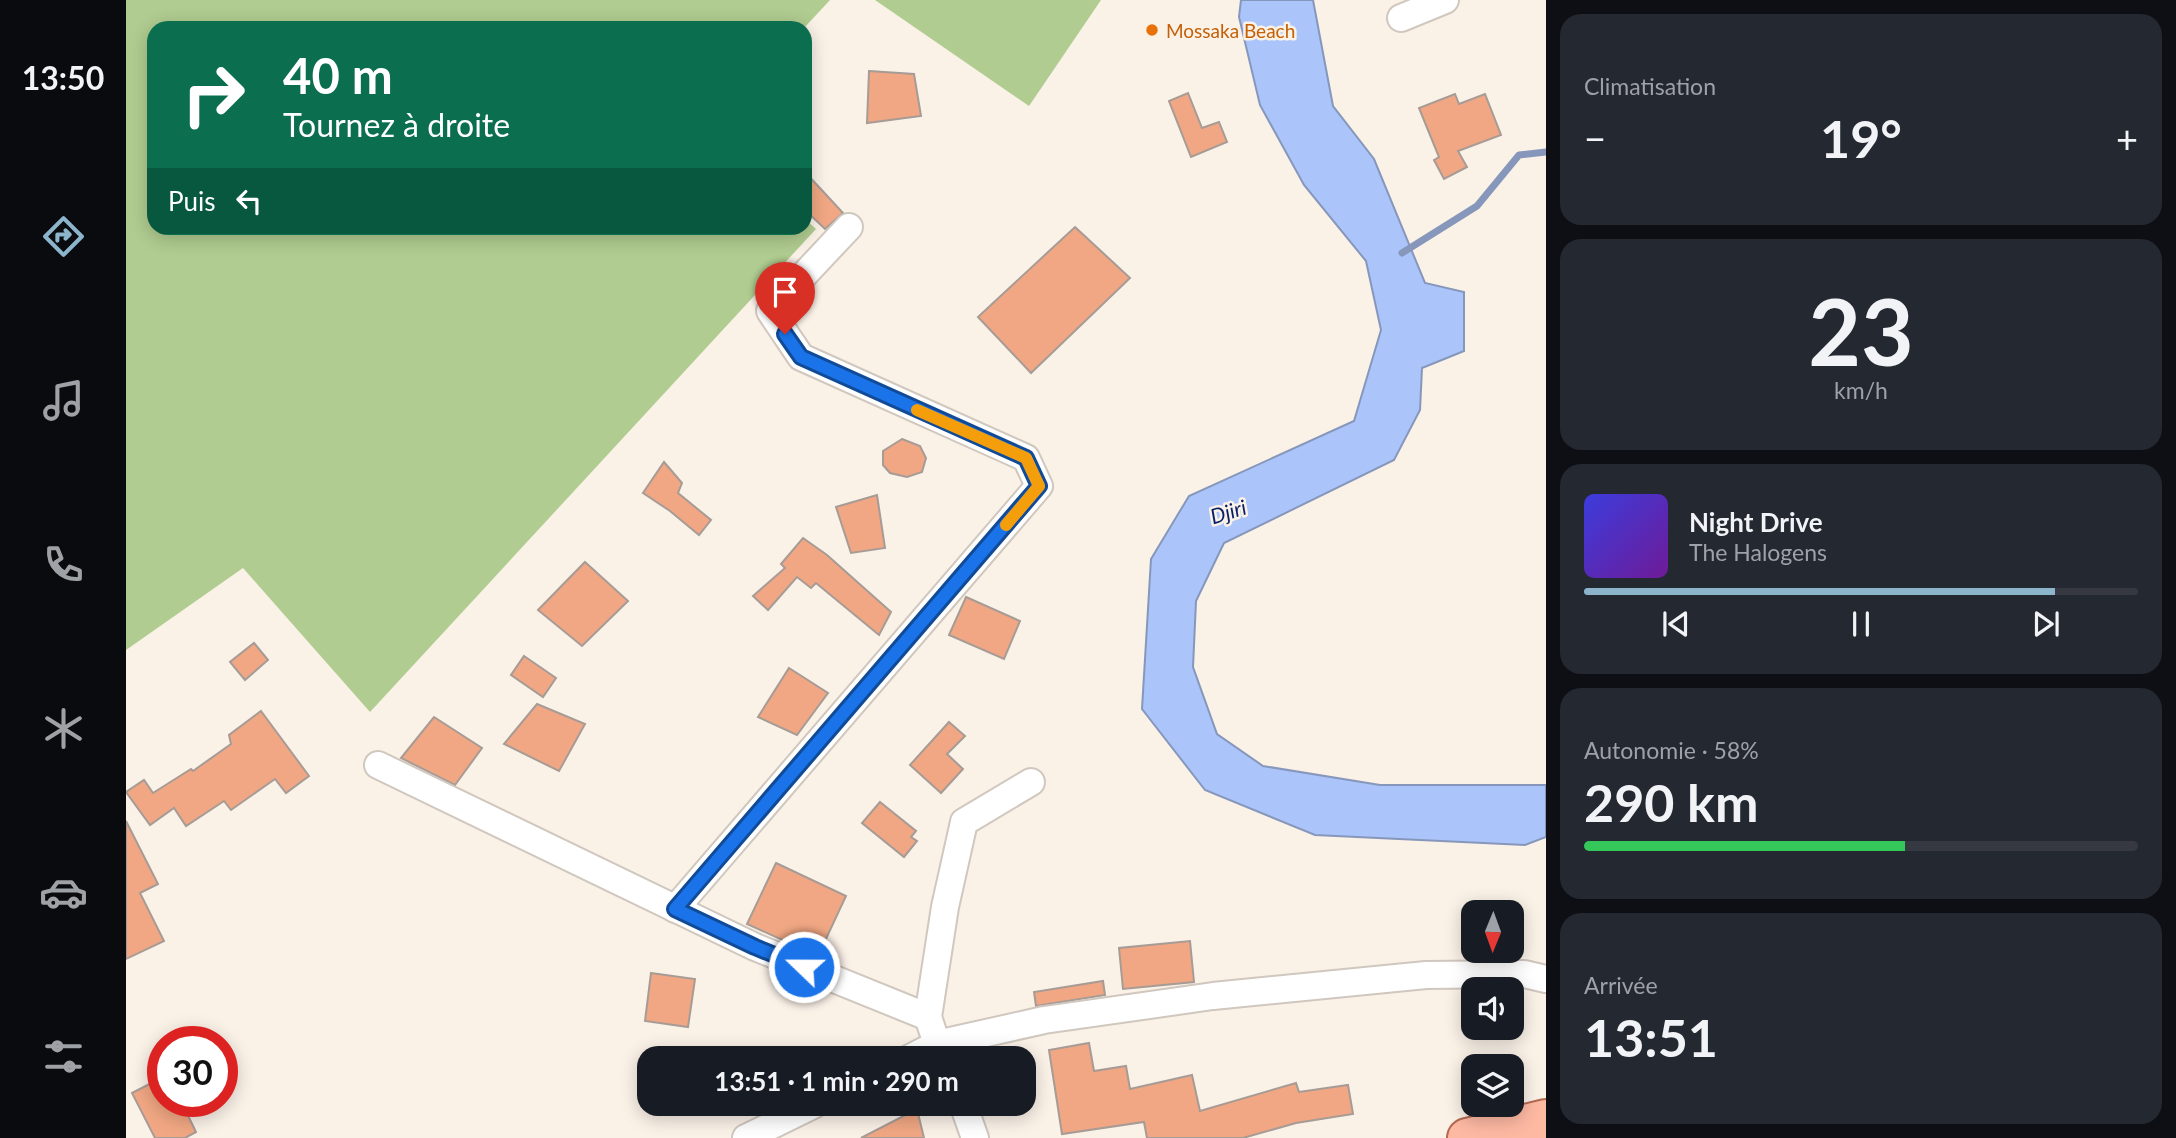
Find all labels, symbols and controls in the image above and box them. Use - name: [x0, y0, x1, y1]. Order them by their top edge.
- place label: Mossaka Beach: [1166, 19, 1295, 42]
- marker: Mossaka Beach: [1144, 22, 1160, 38]
- text: 40 m: [283, 46, 393, 104]
- icon: right: [168, 49, 259, 140]
- text: 13:50: [22, 58, 104, 97]
- text: Climatisation: [1584, 72, 1716, 100]
- text: Tournez à droite: [283, 105, 510, 144]
- text: 19°: [1820, 107, 1902, 169]
- text: −: [1584, 115, 1606, 161]
- text: +: [2116, 115, 2138, 161]
- icon: left: [230, 182, 268, 220]
- text: Puis: [168, 185, 216, 217]
- icon: directions: [39, 212, 88, 261]
- pin: [755, 262, 815, 334]
- icon: arrive: [766, 273, 804, 311]
- text: 23: [1808, 276, 1914, 385]
- icon: music: [39, 376, 88, 425]
- text: km/h: [1834, 376, 1888, 404]
- water label: Djiri: [1207, 494, 1249, 528]
- text: Night Drive: [1689, 506, 1823, 538]
- text: The Halogens: [1689, 538, 1827, 566]
- icon: phone: [39, 540, 88, 589]
- icon: previous: [1657, 605, 1695, 643]
- icon: pause: [1842, 605, 1880, 643]
- icon: next: [2027, 605, 2065, 643]
- icon: climate: [39, 704, 88, 753]
- text: Autonomie · 58%: [1584, 736, 1759, 764]
- text: 290 km: [1584, 771, 1758, 833]
- icon: car: [39, 868, 88, 917]
- north arrow: [1461, 900, 1524, 962]
- map controls: [1461, 900, 1524, 1117]
- position arrow: [767, 930, 841, 1004]
- text: Arrivée: [1584, 971, 1658, 999]
- button: sound: [1461, 977, 1524, 1040]
- text: 13:51: [1584, 1006, 1718, 1068]
- speed limit sign: 30: [147, 1026, 238, 1117]
- icon: filters: [39, 1032, 88, 1081]
- button: layers: [1461, 1054, 1524, 1117]
- text: 13:51 · 1 min · 290 m: [714, 1065, 959, 1097]

